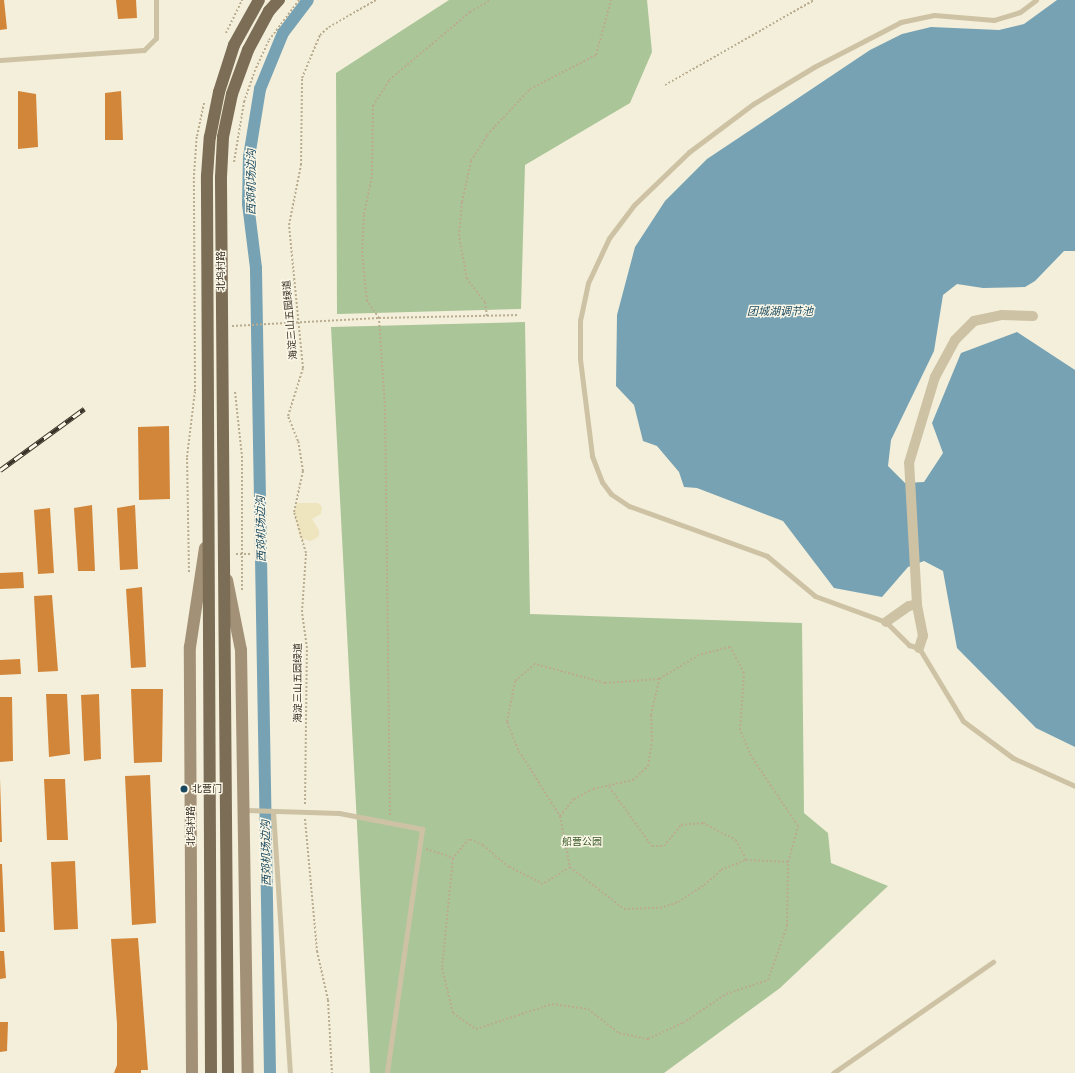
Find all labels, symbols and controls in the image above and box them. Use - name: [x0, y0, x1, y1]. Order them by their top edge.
- water label: 西郊机场边沟: [244, 149, 258, 215]
- street label: 北坞村路: [215, 251, 227, 291]
- street label: 海淀三山五园绿道: [281, 280, 299, 360]
- water label: 团城湖调节池: [747, 304, 813, 318]
- water label: 西郊机场边沟: [254, 496, 268, 562]
- street label: 海淀三山五园绿道: [292, 643, 304, 723]
- place label: 北营门: [192, 783, 222, 795]
- marker: 北营门: [179, 784, 189, 794]
- street label: 北坞村路: [185, 806, 197, 846]
- water label: 西郊机场边沟: [259, 820, 273, 886]
- park label: 船营公园: [562, 836, 602, 848]

